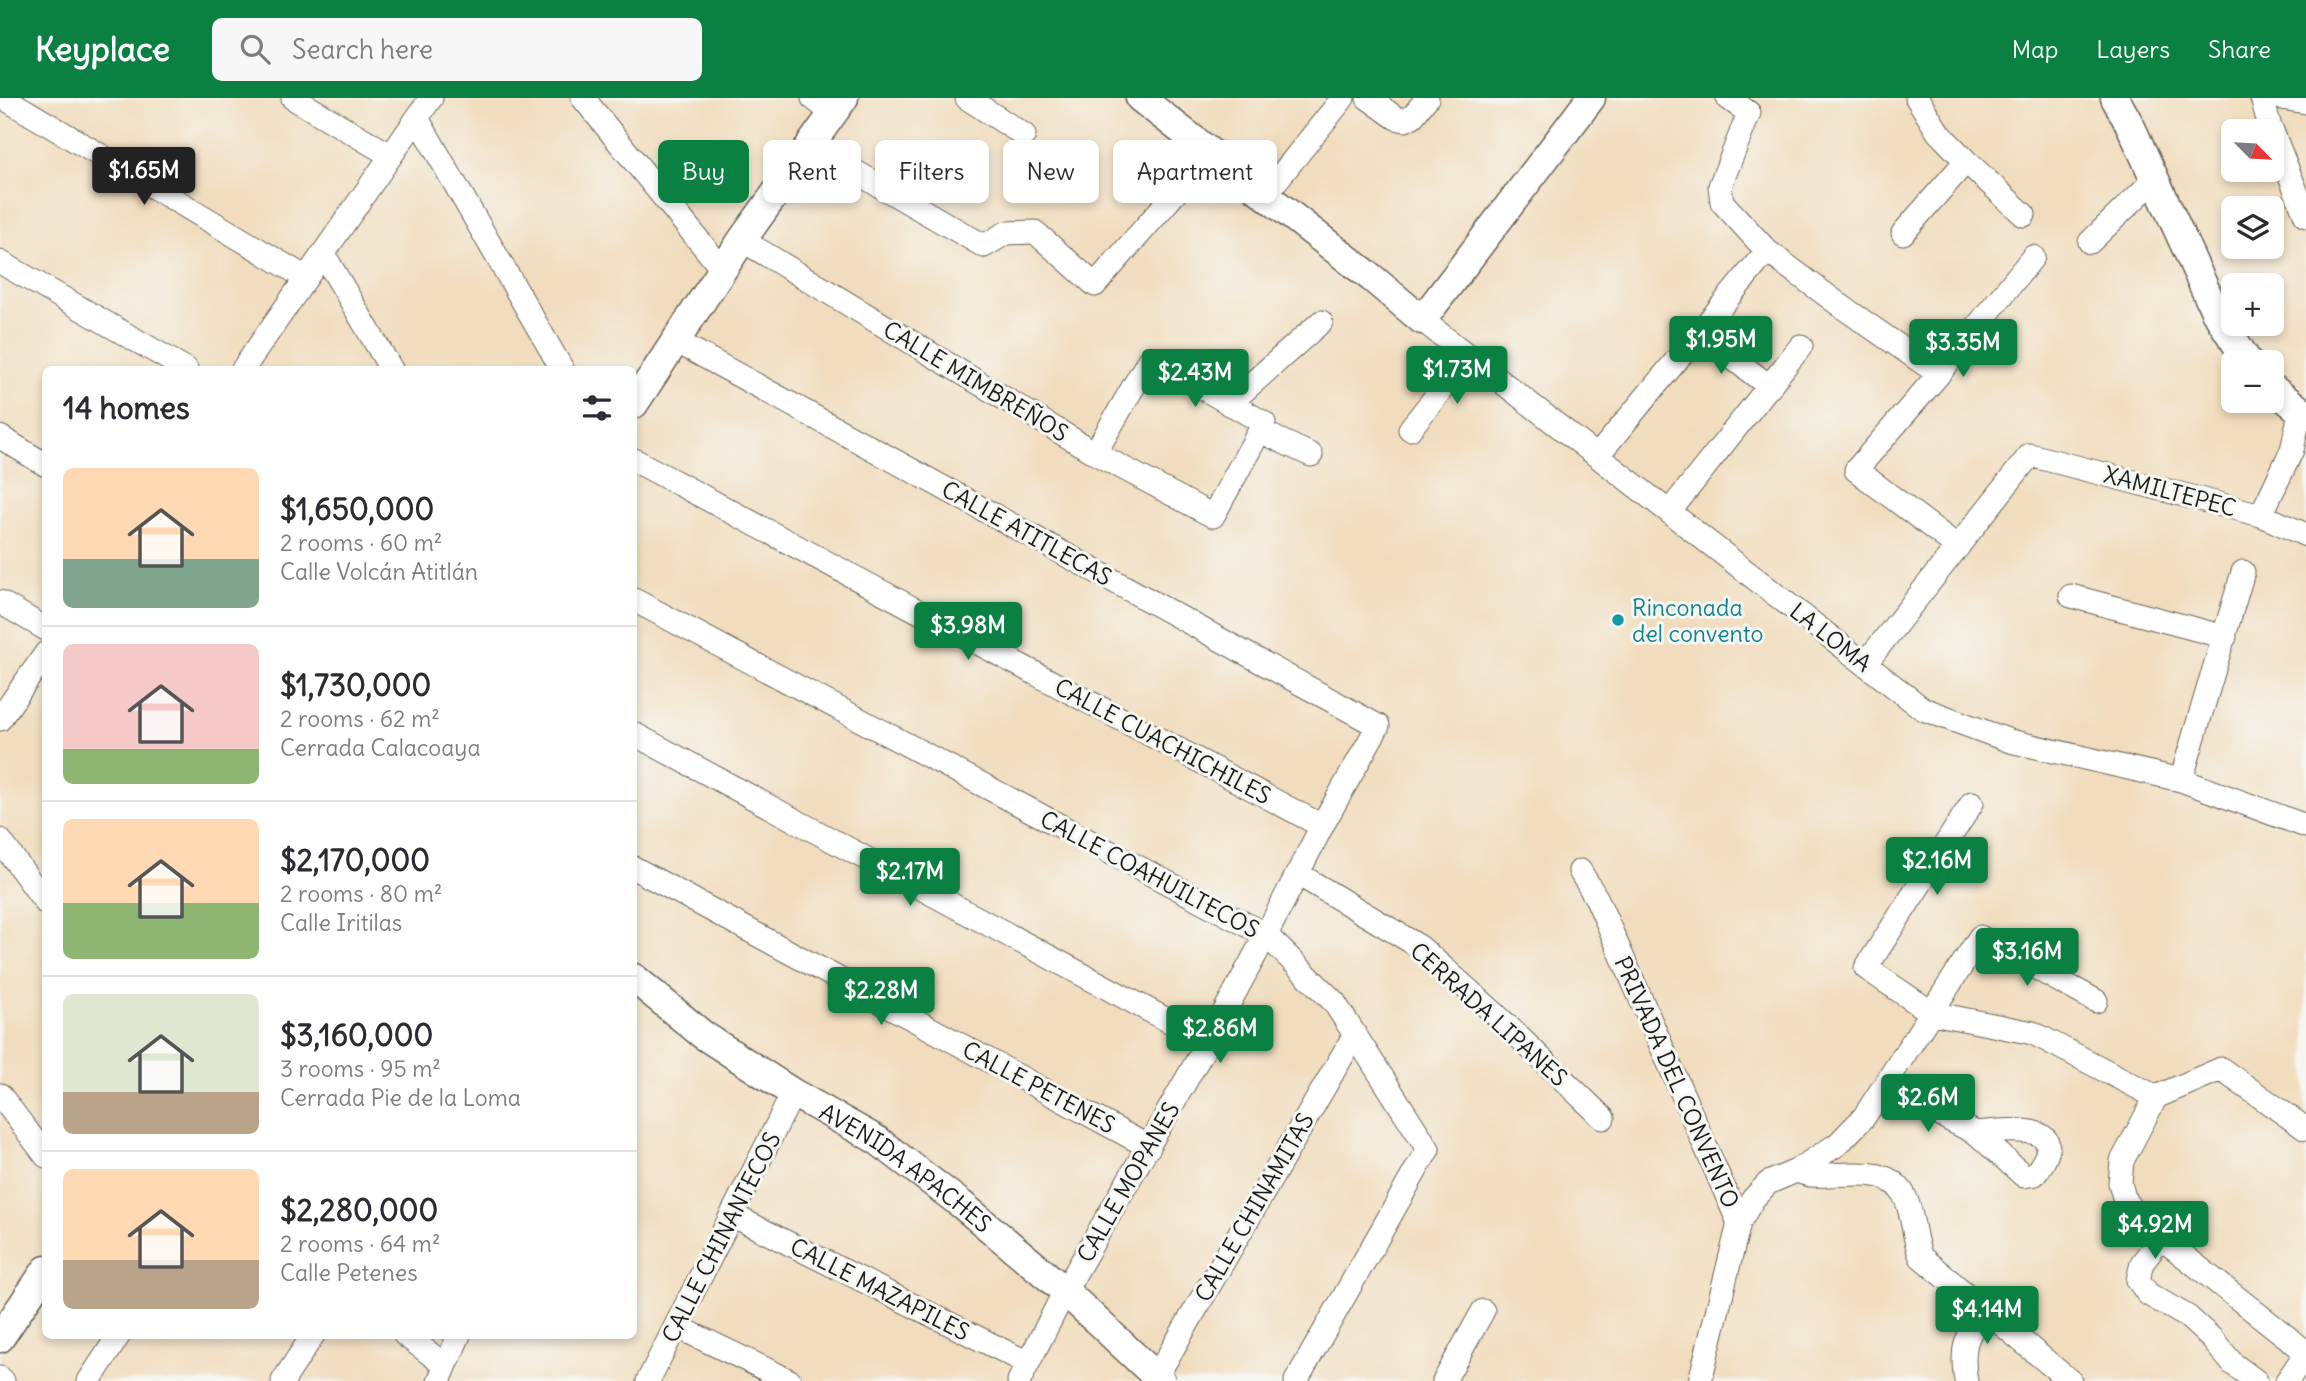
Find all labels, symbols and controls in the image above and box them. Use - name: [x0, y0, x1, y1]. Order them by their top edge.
- search box: [212, 18, 702, 81]
- text: Keyplace: [35, 28, 170, 70]
- icon: search: [236, 30, 274, 68]
- text: Search here: [292, 33, 433, 66]
- text: Map: [2012, 34, 2058, 64]
- text: Layers: [2096, 34, 2170, 64]
- text: Share: [2208, 34, 2271, 64]
- north arrow: [2221, 119, 2284, 182]
- map controls: [2221, 119, 2284, 413]
- chip: Buy: [658, 140, 749, 203]
- chip: Rent: [763, 140, 861, 203]
- chip: Filters: [875, 140, 989, 203]
- chip: New: [1003, 140, 1099, 203]
- chip: Apartment: [1113, 140, 1277, 203]
- pin: $1.65M: [87, 148, 201, 207]
- text: $1.65M: [108, 155, 180, 184]
- button: layers: [2221, 196, 2284, 259]
- button: +: [2221, 273, 2284, 336]
- street label: CALLE MIMBREÑOS: [878, 314, 1074, 448]
- pin: $1.95M: [1664, 316, 1778, 376]
- pin: $3.35M: [1906, 320, 2020, 379]
- text: $1.95M: [1685, 324, 1757, 353]
- text: $3.35M: [1925, 327, 2001, 356]
- pin: $1.73M: [1400, 346, 1514, 406]
- pin: $2.43M: [1138, 350, 1252, 409]
- button: −: [2221, 350, 2284, 413]
- text: $1.73M: [1422, 354, 1492, 383]
- text: $2.43M: [1158, 357, 1232, 386]
- text: 14 homes: [63, 389, 190, 427]
- icon: filters: [578, 389, 616, 427]
- street label: XAMILTEPEC: [2101, 459, 2239, 523]
- street label: CALLE ATITLECAS: [937, 474, 1117, 592]
- text: $1,650,000: [280, 490, 434, 528]
- icon: home: [119, 496, 203, 580]
- text: 2 rooms · 60 m²: [280, 528, 442, 557]
- text: Calle Volcán Atitlán: [280, 557, 478, 586]
- place label: Rinconada del convento: [1632, 593, 1763, 648]
- street label: LA LOMA: [1784, 596, 1878, 678]
- pin: $3.98M: [911, 602, 1025, 662]
- text: $3.98M: [930, 610, 1006, 639]
- marker: Rinconada del convento: [1610, 612, 1626, 628]
- text: $1,730,000: [280, 666, 431, 704]
- icon: home: [119, 672, 203, 756]
- street label: CALLE CUACHICHILES: [1050, 672, 1276, 810]
- text: 2 rooms · 62 m²: [280, 704, 440, 733]
- text: Cerrada Calacoaya: [280, 733, 481, 762]
- street label: CALLE COAHUILTECOS: [1035, 804, 1265, 944]
- pin: $2.16M: [1880, 838, 1994, 897]
- text: $2,170,000: [280, 841, 430, 879]
- text: $2.16M: [1902, 845, 1972, 874]
- icon: home: [119, 847, 203, 931]
- pin: $2.17M: [853, 848, 967, 908]
- text: $2.17M: [876, 856, 944, 885]
- text: 2 rooms · 80 m²: [280, 879, 442, 908]
- text: Calle Iritilas: [280, 908, 402, 937]
- pin: $3.16M: [1970, 928, 2084, 988]
- street label: CERRADA LIPANES: [1404, 936, 1574, 1092]
- text: $3.16M: [1992, 936, 2062, 965]
- street label: PRIVADA DEL CONVENTO: [1608, 952, 1746, 1212]
- pin: $2.28M: [824, 968, 938, 1027]
- text: $2.28M: [844, 975, 918, 1004]
- pin: $2.86M: [1163, 1006, 1277, 1065]
- text: $2.86M: [1182, 1013, 1258, 1042]
- text: $3,160,000: [280, 1016, 433, 1054]
- icon: home: [119, 1022, 203, 1106]
- street label: CALLE PETENES: [958, 1035, 1120, 1139]
- text: 3 rooms · 95 m²: [280, 1054, 441, 1083]
- pin: $2.6M: [1879, 1074, 1977, 1134]
- text: $2.6M: [1897, 1082, 1959, 1111]
- text: Cerrada Pie de la Loma: [280, 1083, 521, 1112]
- street label: AVENIDA APACHES: [815, 1096, 998, 1238]
- street label: CALLE MOPANES: [1070, 1097, 1186, 1267]
- street label: CALLE CHINAMITAS: [1188, 1107, 1320, 1307]
- street label: CALLE CHINANTECOS: [655, 1127, 787, 1347]
- text: $2,280,000: [280, 1191, 438, 1229]
- icon: home: [119, 1197, 203, 1281]
- pin: $4.92M: [2098, 1202, 2212, 1261]
- text: $4.92M: [2117, 1209, 2193, 1238]
- text: 2 rooms · 64 m²: [280, 1229, 441, 1258]
- street label: CALLE MAZAPILES: [785, 1231, 975, 1347]
- text: Calle Petenes: [280, 1258, 418, 1287]
- pin: $4.14M: [1930, 1286, 2044, 1346]
- text: $4.14M: [1952, 1294, 2022, 1323]

